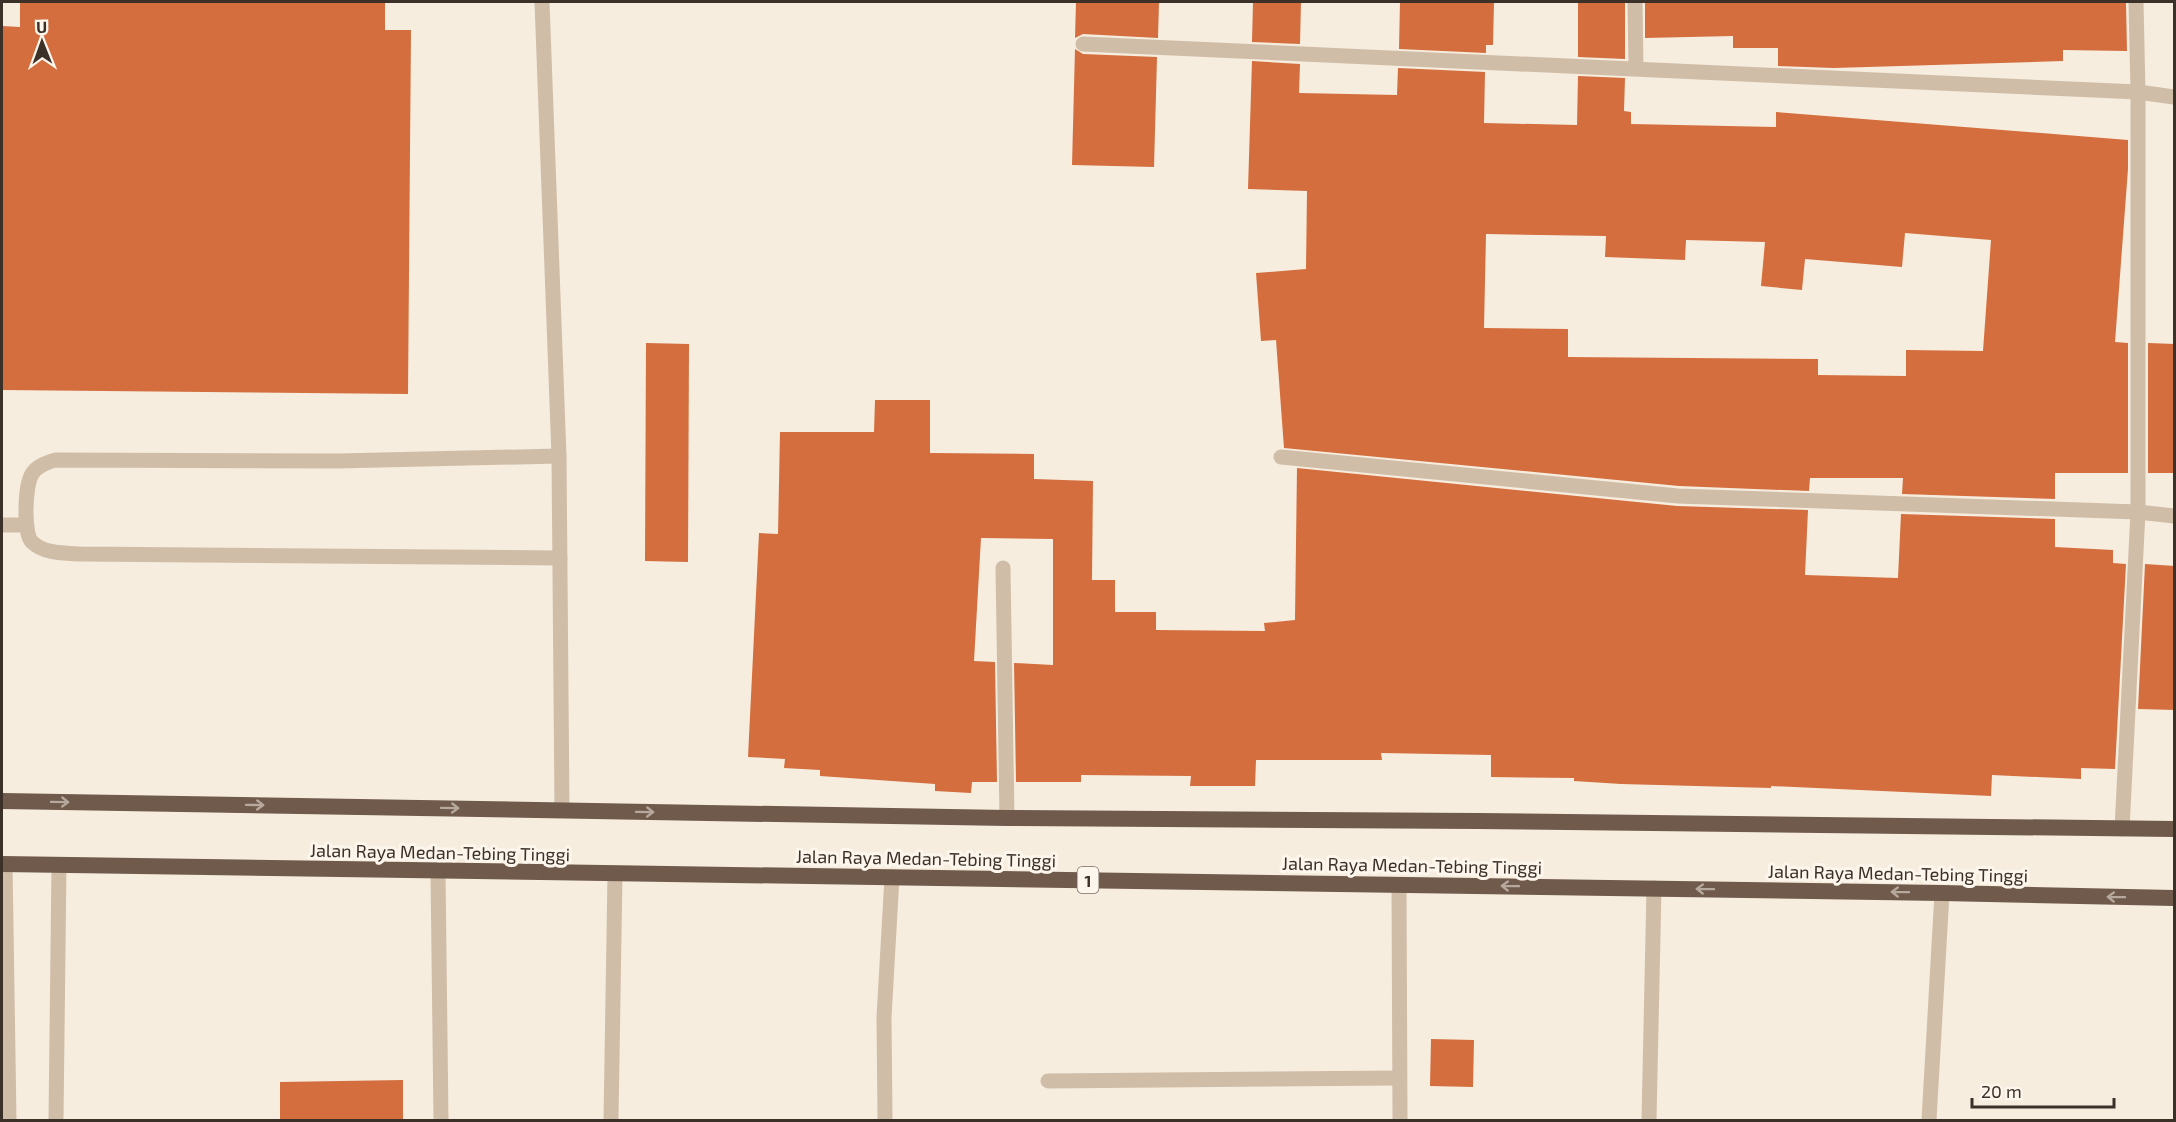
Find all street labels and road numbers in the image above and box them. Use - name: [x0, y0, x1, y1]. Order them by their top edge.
- street label: Jalan Raya Medan-Tebing Tinggi: [310, 839, 570, 865]
- street label: Jalan Raya Medan-Tebing Tinggi: [796, 845, 1056, 871]
- street label: Jalan Raya Medan-Tebing Tinggi: [1282, 852, 1542, 878]
- street label: Jalan Raya Medan-Tebing Tinggi: [1768, 860, 2028, 886]
- road number: 1: [1078, 867, 1098, 893]

